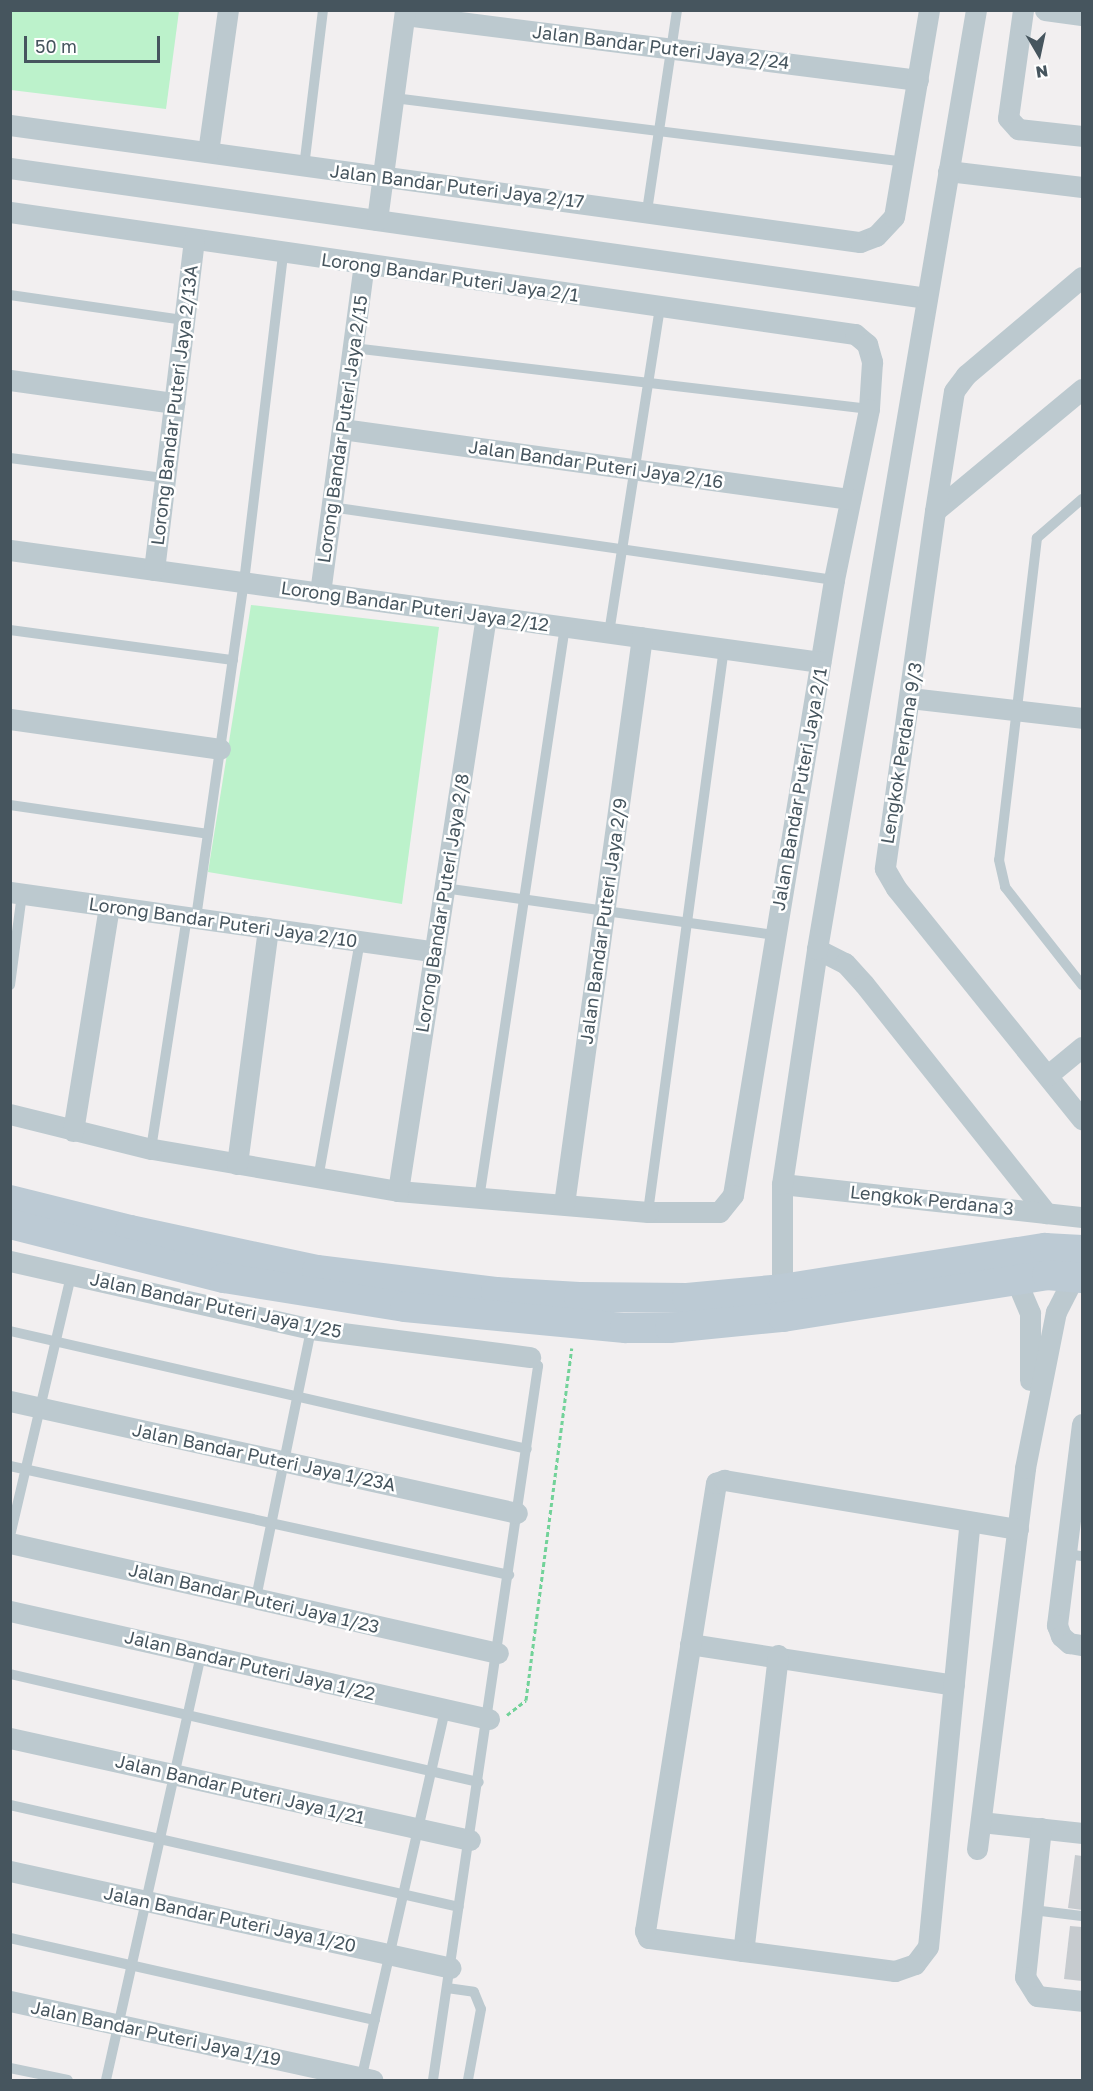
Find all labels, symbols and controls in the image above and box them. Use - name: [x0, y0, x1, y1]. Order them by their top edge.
- street label: Jalan Bandar Puteri Jaya 2/24: [531, 21, 791, 73]
- scale bar: [27, 24, 164, 62]
- north arrow: [1009, 24, 1069, 84]
- text: 50 m: [35, 35, 77, 57]
- text: N: [1034, 61, 1049, 83]
- street label: Jalan Bandar Puteri Jaya 2/17: [329, 160, 585, 212]
- street label: Lorong Bandar Puteri Jaya 2/1: [320, 248, 580, 306]
- street label: Lorong Bandar Puteri Jaya 2/13A: [146, 264, 202, 546]
- street label: Lorong Bandar Puteri Jaya 2/15: [313, 294, 371, 564]
- street label: Jalan Bandar Puteri Jaya 2/16: [467, 435, 725, 493]
- street label: Lorong Bandar Puteri Jaya 2/12: [280, 577, 550, 635]
- street label: Lengkok Perdana 9/3: [876, 661, 926, 845]
- street label: Jalan Bandar Puteri Jaya 2/1: [767, 666, 831, 912]
- street label: Lorong Bandar Puteri Jaya 2/8: [411, 772, 473, 1034]
- street label: Jalan Bandar Puteri Jaya 2/9: [575, 797, 631, 1045]
- street label: Lorong Bandar Puteri Jaya 2/10: [87, 892, 359, 952]
- street label: Lengkok Perdana 3: [849, 1181, 1015, 1219]
- street label: Jalan Bandar Puteri Jaya 1/25: [88, 1268, 344, 1342]
- street label: Jalan Bandar Puteri Jaya 1/23A: [130, 1418, 398, 1496]
- street label: Jalan Bandar Puteri Jaya 1/23: [126, 1559, 382, 1637]
- street label: Jalan Bandar Puteri Jaya 1/22: [123, 1626, 377, 1704]
- street label: Jalan Bandar Puteri Jaya 1/21: [113, 1750, 367, 1828]
- street label: Jalan Bandar Puteri Jaya 1/20: [102, 1882, 358, 1956]
- street label: Jalan Bandar Puteri Jaya 1/19: [29, 1996, 283, 2070]

